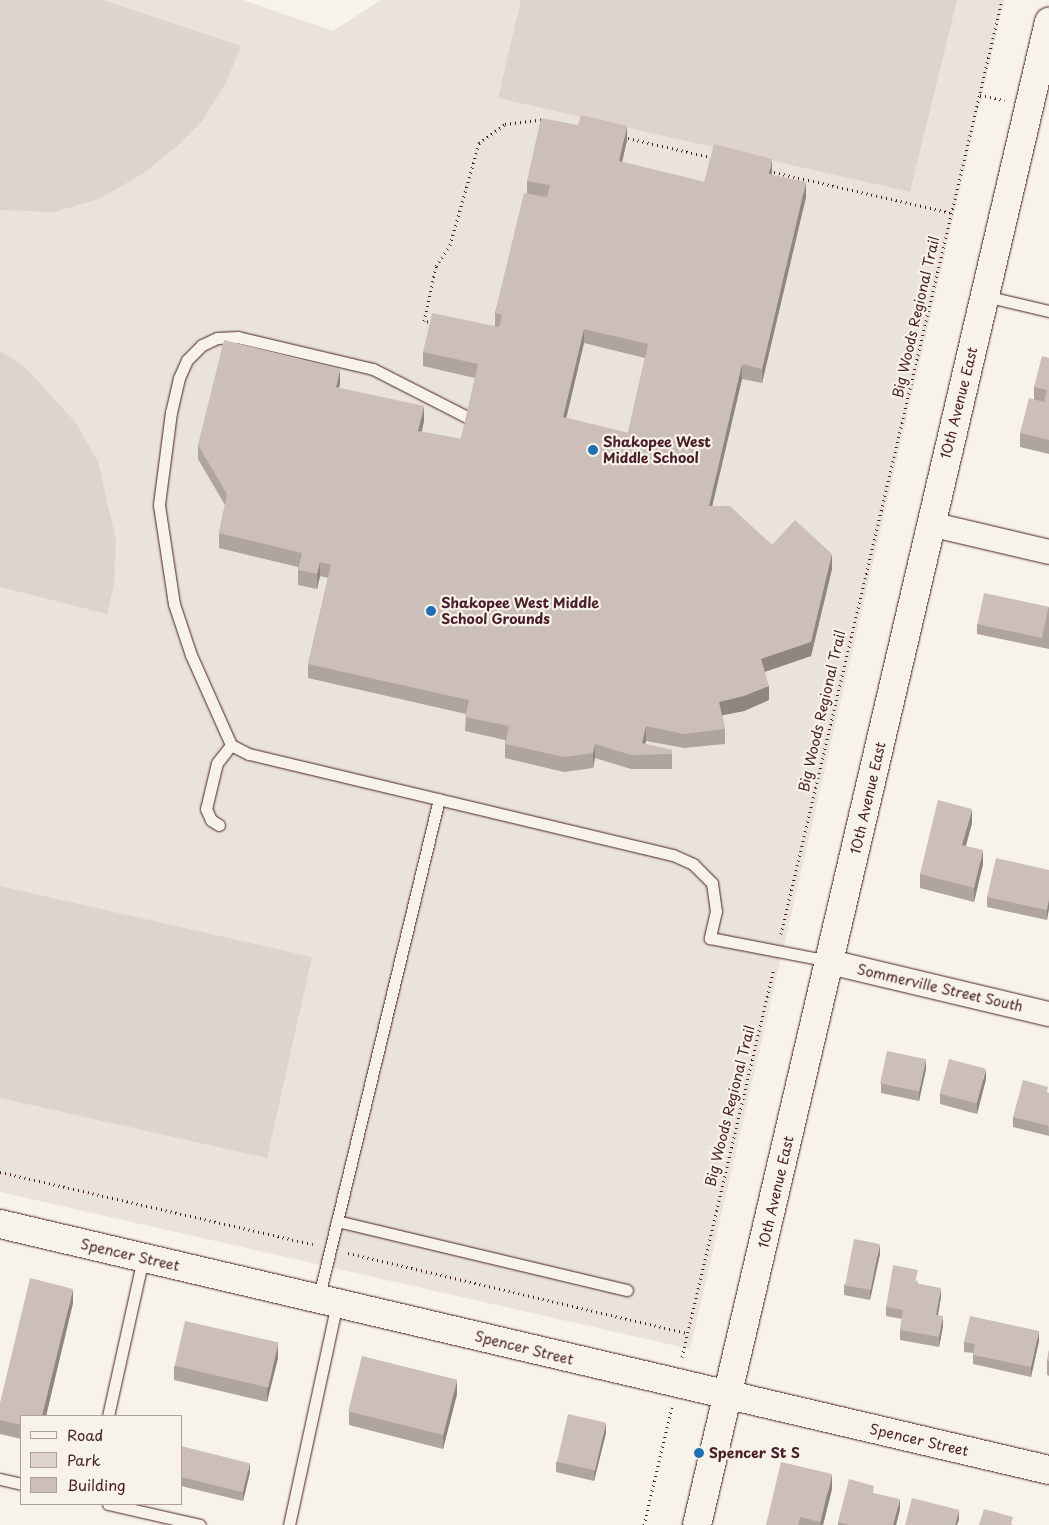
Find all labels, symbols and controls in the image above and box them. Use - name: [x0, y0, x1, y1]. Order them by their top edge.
- street label: Big Woods Regional Trail: [889, 234, 943, 400]
- street label: 10th Avenue East: [937, 345, 981, 461]
- place label: Shakopee West Middle School: [603, 434, 712, 467]
- marker: Shakopee West Middle School: [587, 444, 599, 456]
- place label: Shakopee West Middle School Grounds: [441, 595, 601, 628]
- marker: Shakopee West Middle School Grounds: [425, 605, 437, 617]
- street label: Big Woods Regional Trail: [795, 628, 849, 794]
- street label: 10th Avenue East: [847, 740, 889, 856]
- street label: Sommerville Street South: [854, 960, 1026, 1016]
- street label: Big Woods Regional Trail: [702, 1023, 758, 1189]
- street label: 10th Avenue East: [755, 1134, 797, 1250]
- street label: Spencer Street: [79, 1235, 181, 1275]
- street label: Spencer Street: [473, 1328, 575, 1368]
- legend: [20, 1415, 182, 1505]
- street label: Spencer Street: [868, 1420, 970, 1460]
- text: Road: [67, 1423, 103, 1446]
- place label: Spencer St S: [709, 1445, 799, 1461]
- marker: Spencer St S: [693, 1447, 705, 1459]
- text: Park: [67, 1448, 101, 1471]
- text: Building: [67, 1473, 126, 1496]

